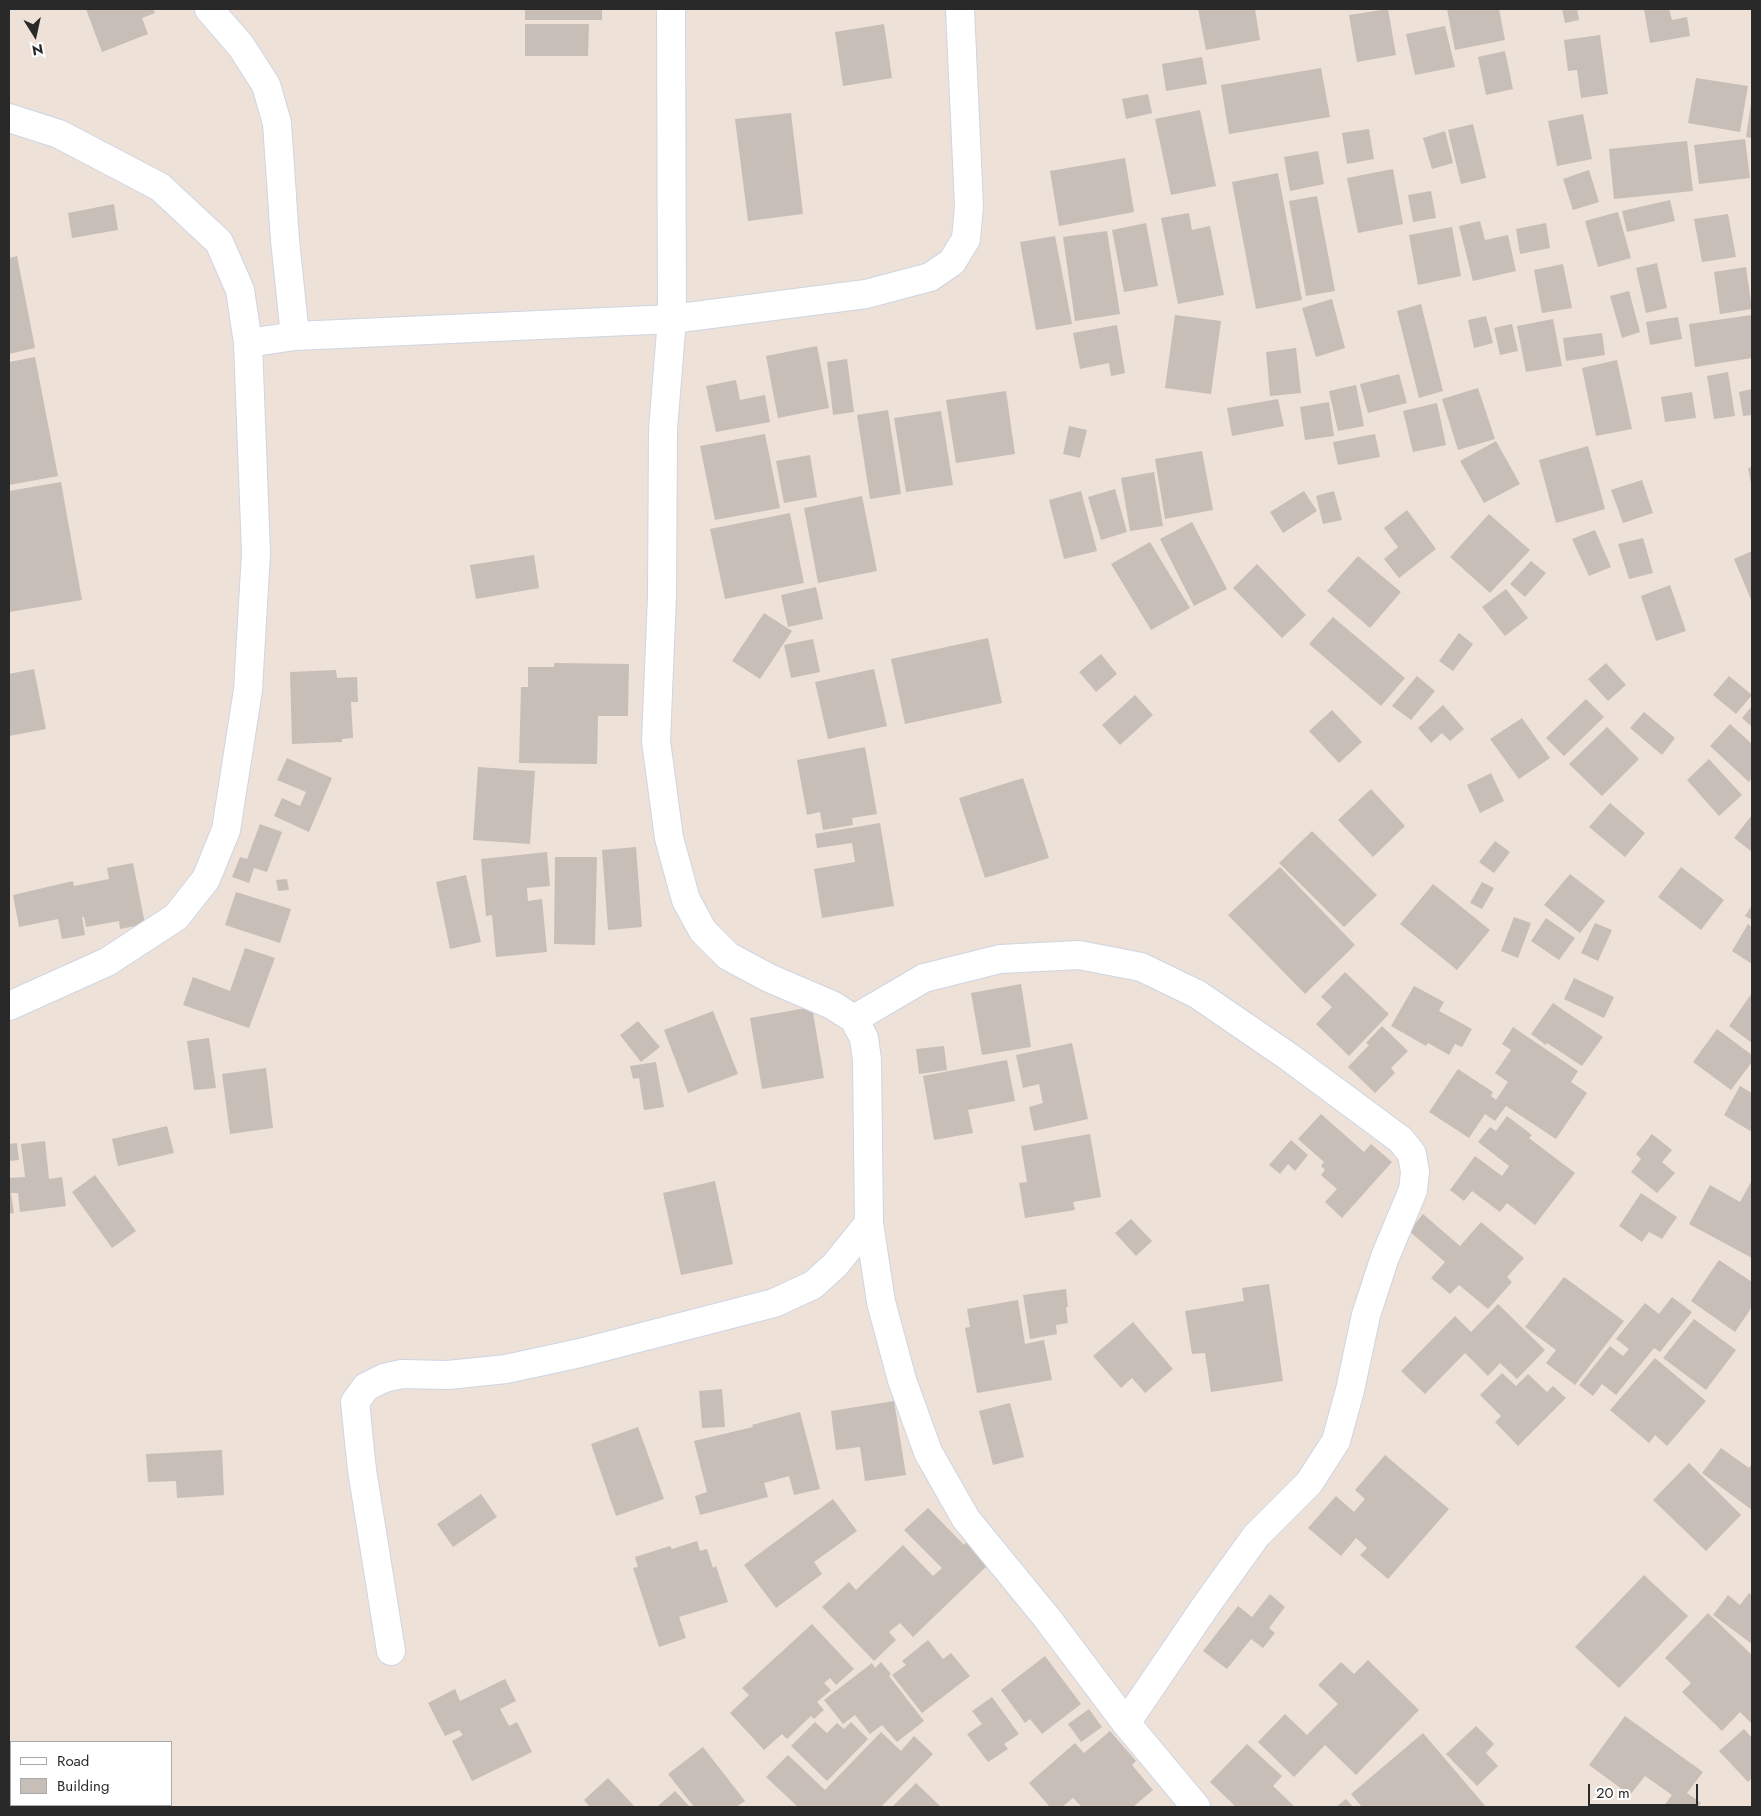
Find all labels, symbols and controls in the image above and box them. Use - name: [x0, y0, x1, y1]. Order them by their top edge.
- north arrow: [10, 10, 60, 60]
- text: N: [30, 39, 45, 61]
- legend: [10, 1741, 172, 1806]
- text: Road: [57, 1750, 89, 1772]
- scale bar: [1591, 1774, 1701, 1806]
- text: Building: [57, 1775, 109, 1797]
- text: 20 m: [1596, 1782, 1630, 1804]

